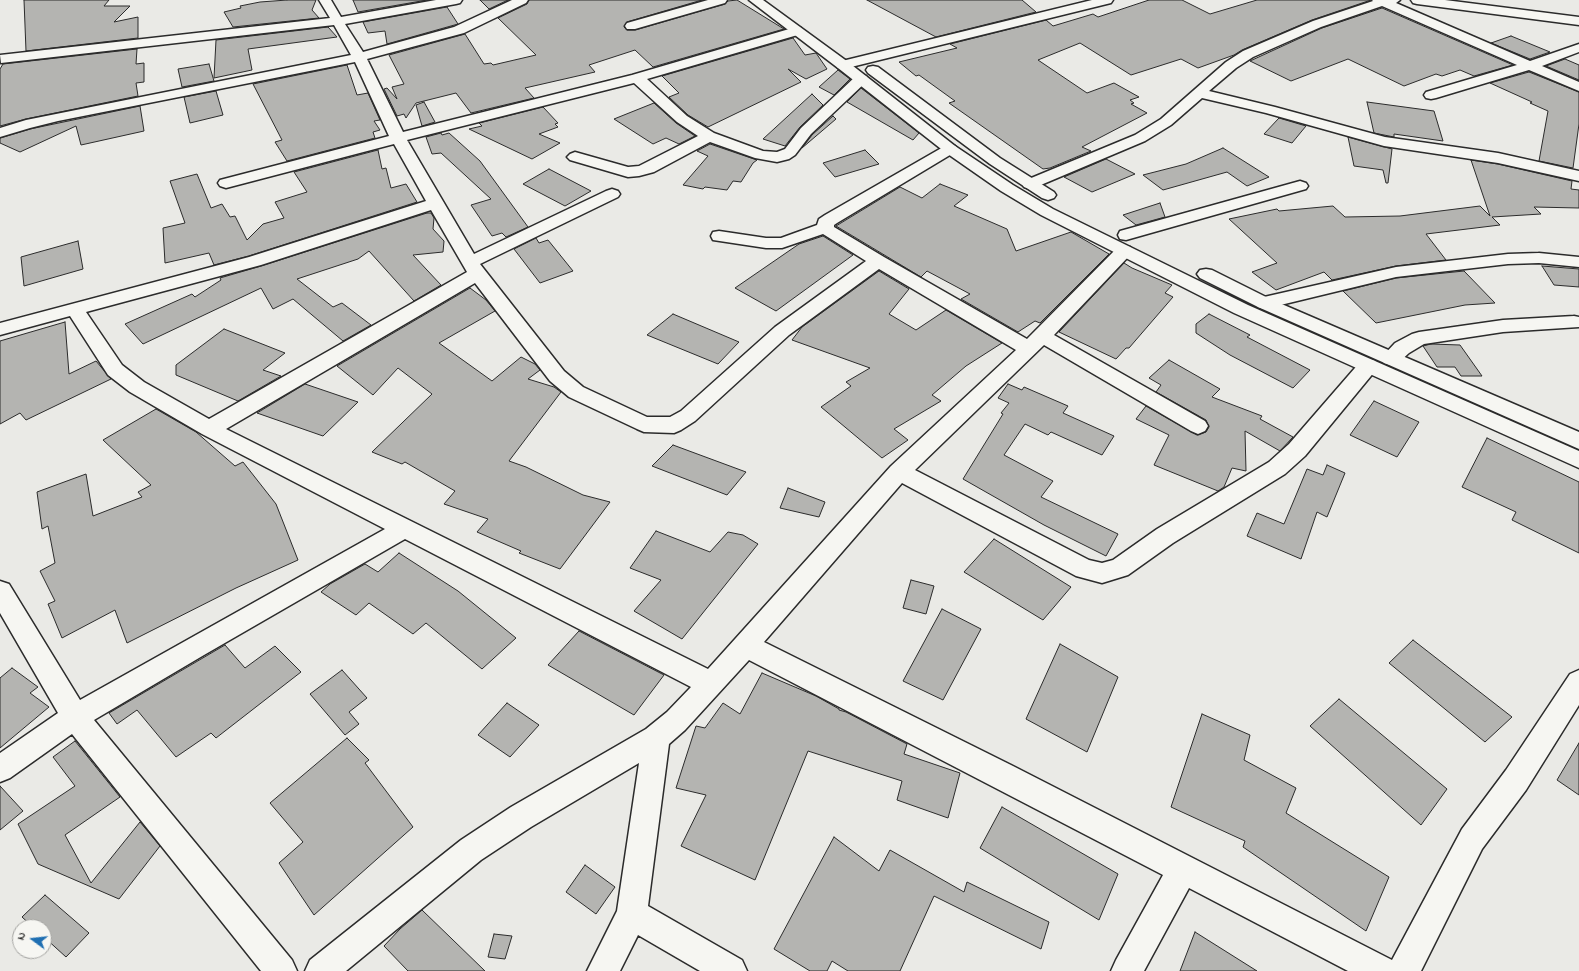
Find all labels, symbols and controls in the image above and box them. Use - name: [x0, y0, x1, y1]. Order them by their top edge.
- north arrow: [12, 919, 52, 959]
- text: N: [13, 930, 30, 942]

